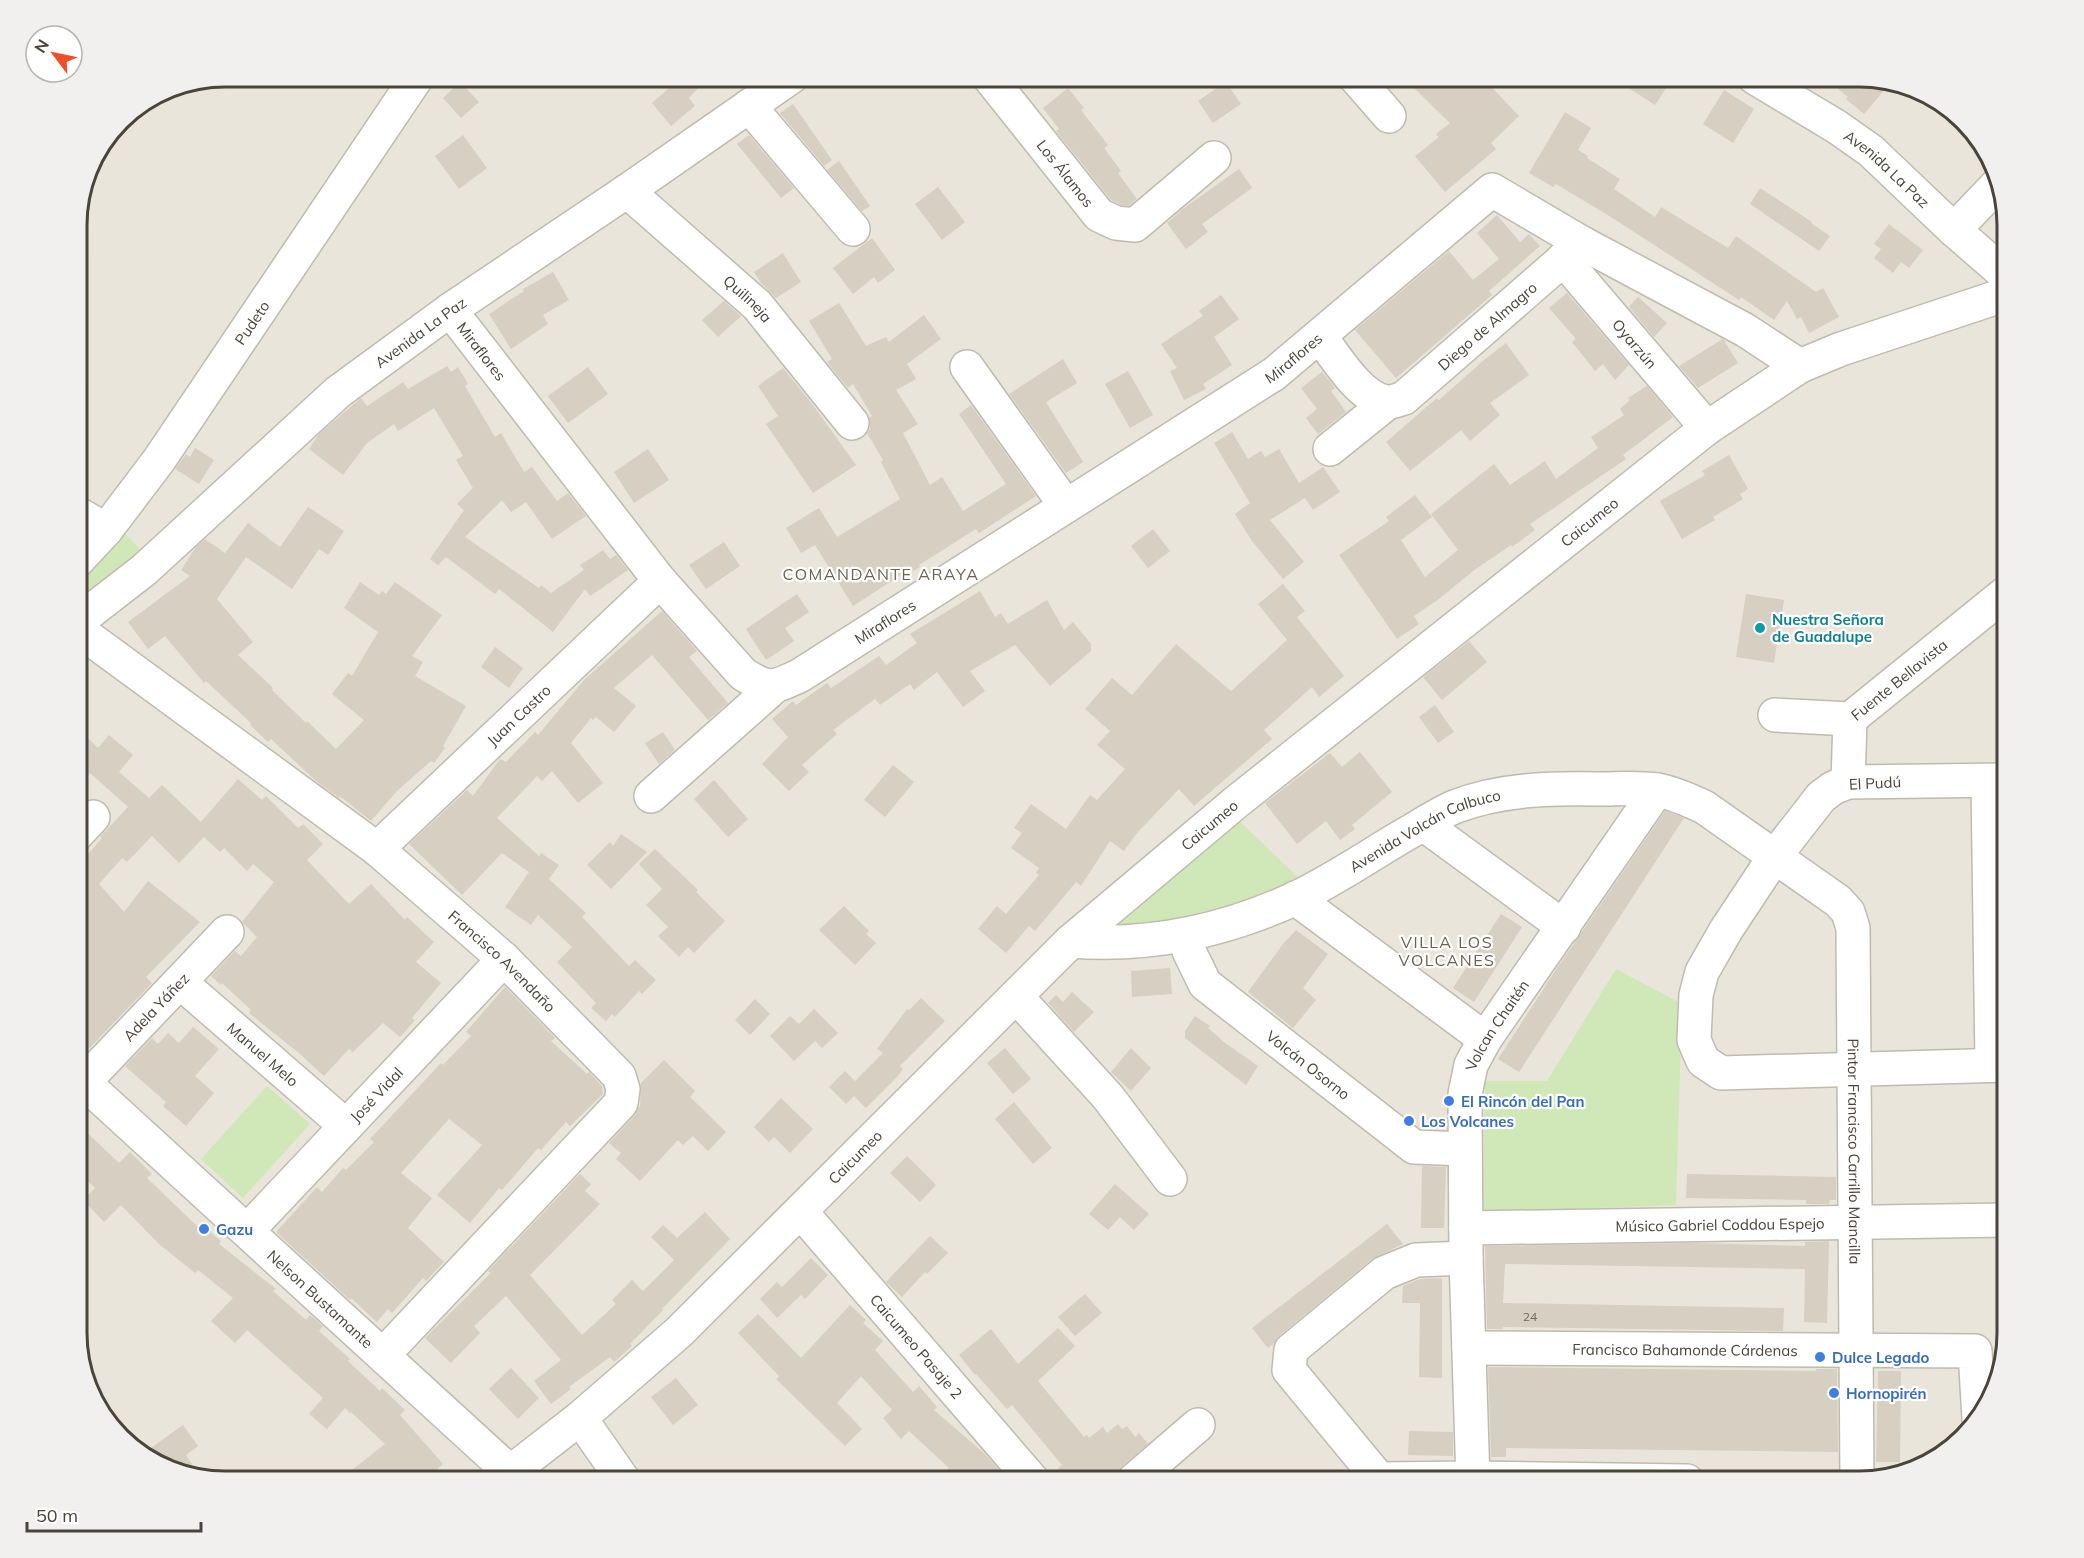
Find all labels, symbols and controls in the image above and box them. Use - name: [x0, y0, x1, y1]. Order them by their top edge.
- north arrow: [24, 24, 84, 84]
- text: N: [30, 36, 53, 56]
- street label: Avenida La Paz: [1840, 126, 1934, 212]
- street label: Los Álamos: [1033, 136, 1098, 211]
- street label: Quilineja: [720, 271, 777, 326]
- street label: Diego de Almagro: [1434, 277, 1541, 374]
- street label: Avenida La Paz: [371, 292, 470, 371]
- street label: Pudeto: [230, 297, 273, 348]
- street label: Oyarzún: [1609, 315, 1661, 372]
- street label: Miraflores: [453, 318, 511, 384]
- street label: Miraflores: [1261, 328, 1326, 387]
- street label: Caicumeo: [1556, 493, 1622, 550]
- district label: COMANDANTE ARAYA: [783, 564, 979, 584]
- street label: Miraflores: [851, 595, 919, 648]
- place label: Nuestra Señora de Guadalupe: [1772, 610, 1884, 646]
- marker: Nuestra Señora de Guadalupe: [1753, 621, 1767, 635]
- street label: Fuente Bellavista: [1847, 635, 1951, 724]
- street label: Juan Castro: [483, 680, 555, 750]
- street label: El Pudú: [1848, 772, 1902, 794]
- street label: Avenida Volcán Calbuco: [1346, 785, 1502, 876]
- street label: Caicumeo: [1177, 795, 1242, 854]
- street label: Francisco Avendaño: [445, 906, 560, 1016]
- district label: VILLA LOS VOLCANES: [1399, 932, 1496, 970]
- street label: Adela Yáñez: [119, 968, 193, 1045]
- street label: Volcan Chaitén: [1461, 976, 1533, 1072]
- street label: Manuel Melo: [224, 1018, 303, 1090]
- street label: Volcán Osorno: [1263, 1026, 1354, 1103]
- street label: Pintor Francisco Carrillo Mancilla: [1844, 1038, 1865, 1265]
- street label: José Vidal: [346, 1063, 407, 1126]
- place label: El Rincón del Pan: [1461, 1092, 1584, 1111]
- marker: El Rincón del Pan: [1442, 1094, 1456, 1108]
- place label: Los Volcanes: [1421, 1112, 1514, 1131]
- marker: Los Volcanes: [1402, 1114, 1416, 1128]
- street label: Caicumeo: [824, 1126, 886, 1188]
- street label: Músico Gabriel Coddou Espejo: [1615, 1213, 1825, 1235]
- place label: Gazu: [216, 1220, 253, 1239]
- marker: Gazu: [197, 1222, 211, 1236]
- street label: Nelson Bustamante: [264, 1246, 377, 1352]
- street label: Caicumeo Pasaje 2: [866, 1290, 967, 1402]
- house number: 24: [1523, 1309, 1537, 1324]
- street label: Francisco Bahamonde Cárdenas: [1572, 1339, 1798, 1359]
- place label: Dulce Legado: [1832, 1348, 1930, 1367]
- marker: Dulce Legado: [1813, 1350, 1827, 1364]
- place label: Hornopirén: [1846, 1384, 1927, 1403]
- marker: Hornopirén: [1827, 1386, 1841, 1400]
- scale bar: [27, 1495, 201, 1533]
- text: 50 m: [36, 1504, 78, 1527]

